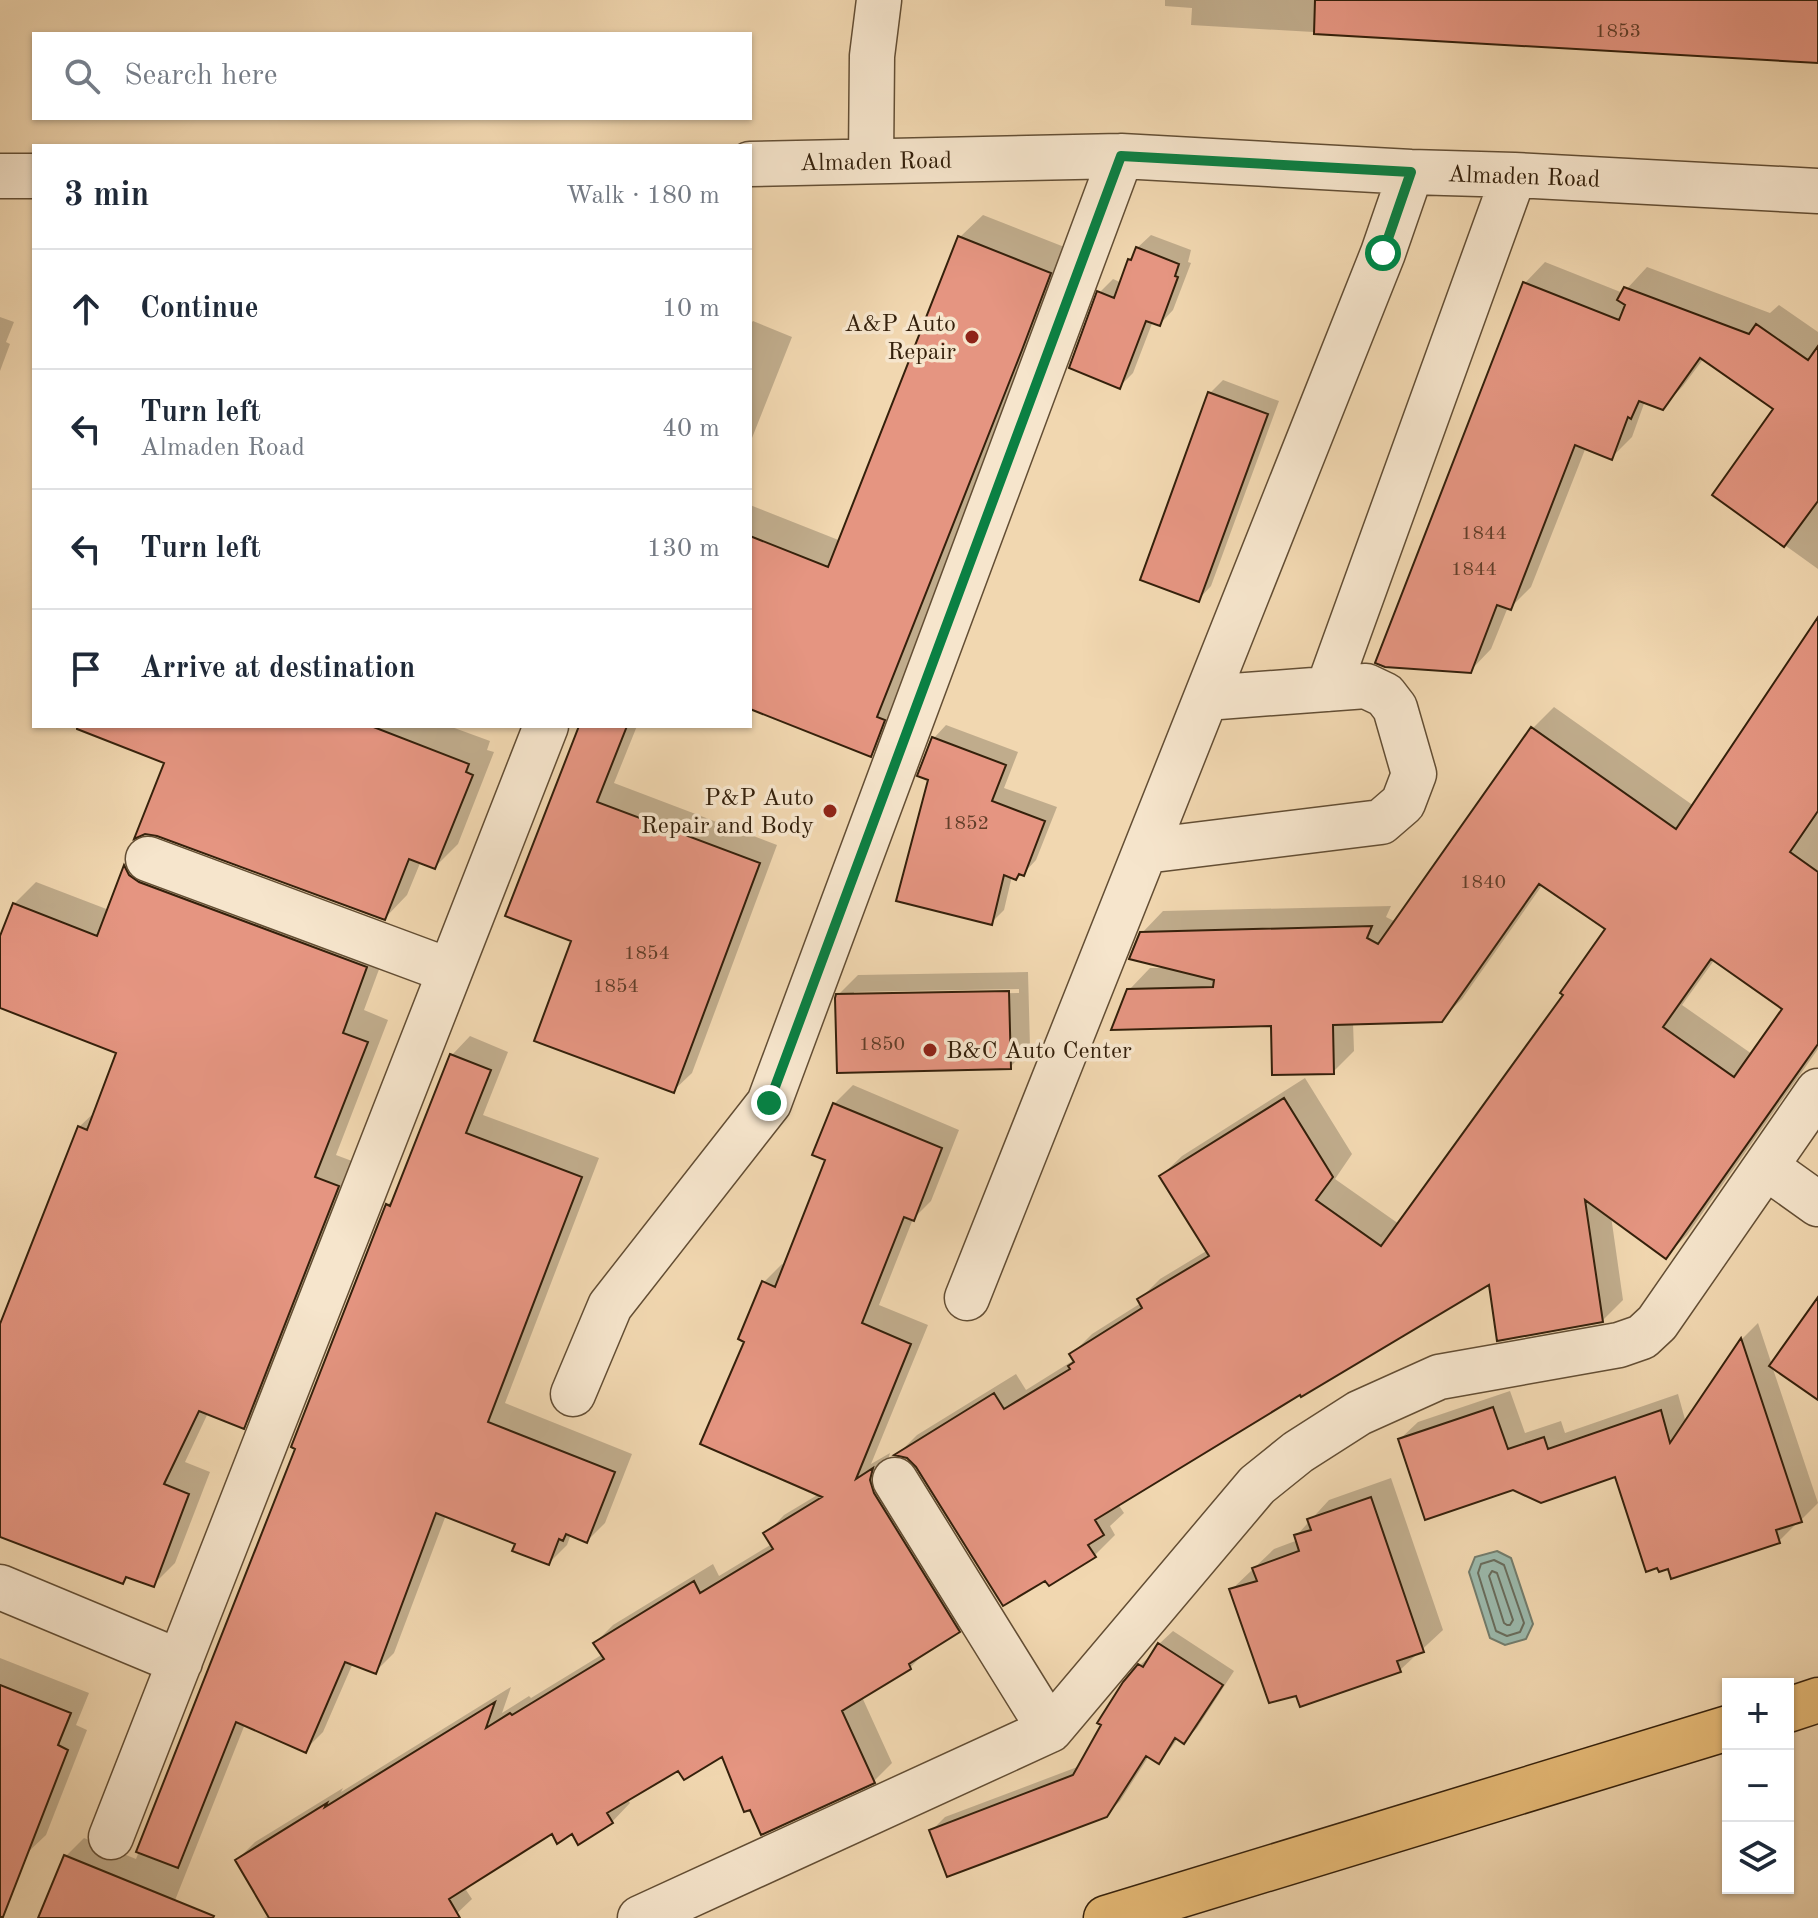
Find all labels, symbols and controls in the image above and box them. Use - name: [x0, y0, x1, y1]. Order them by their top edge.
- house number: 1853: [1595, 22, 1641, 42]
- search box: [32, 32, 752, 120]
- icon: search: [60, 54, 104, 98]
- text: Search here: [124, 61, 278, 91]
- street label: Almaden Road: [800, 150, 952, 176]
- street label: Almaden Road: [1447, 163, 1601, 193]
- text: 3 min: [64, 179, 149, 213]
- text: Walk · 180 m: [566, 183, 720, 209]
- route start: [1365, 235, 1401, 271]
- icon: ahead: [64, 287, 108, 331]
- text: Continue: [140, 294, 259, 324]
- text: 10 m: [662, 296, 720, 322]
- place label: A&P Auto Repair: [844, 313, 956, 365]
- marker: A&P Auto Repair: [963, 328, 981, 346]
- text: Turn left: [140, 398, 261, 428]
- icon: left: [64, 407, 108, 451]
- text: 40 m: [662, 416, 720, 442]
- text: Almaden Road: [140, 435, 305, 461]
- house number: 1844: [1461, 524, 1507, 544]
- icon: left: [64, 527, 108, 571]
- text: Turn left: [140, 534, 261, 564]
- text: 130 m: [647, 536, 720, 562]
- house number: 1844: [1451, 560, 1497, 580]
- icon: arrive: [64, 647, 108, 691]
- text: Arrive at destination: [140, 654, 415, 684]
- place label: P&P Auto Repair and Body: [641, 787, 814, 839]
- marker: P&P Auto Repair and Body: [821, 802, 839, 820]
- house number: 1852: [943, 814, 989, 834]
- house number: 1840: [1460, 873, 1506, 893]
- house number: 1854: [624, 944, 670, 964]
- house number: 1854: [593, 977, 639, 997]
- house number: 1850: [859, 1035, 905, 1055]
- place label: B&C Auto Center: [946, 1040, 1132, 1064]
- marker: B&C Auto Center: [921, 1041, 939, 1059]
- route end: [751, 1085, 787, 1121]
- map controls: [1722, 1678, 1794, 1894]
- button: +: [1722, 1678, 1794, 1750]
- button: −: [1722, 1750, 1794, 1822]
- button: layers: [1722, 1822, 1794, 1894]

